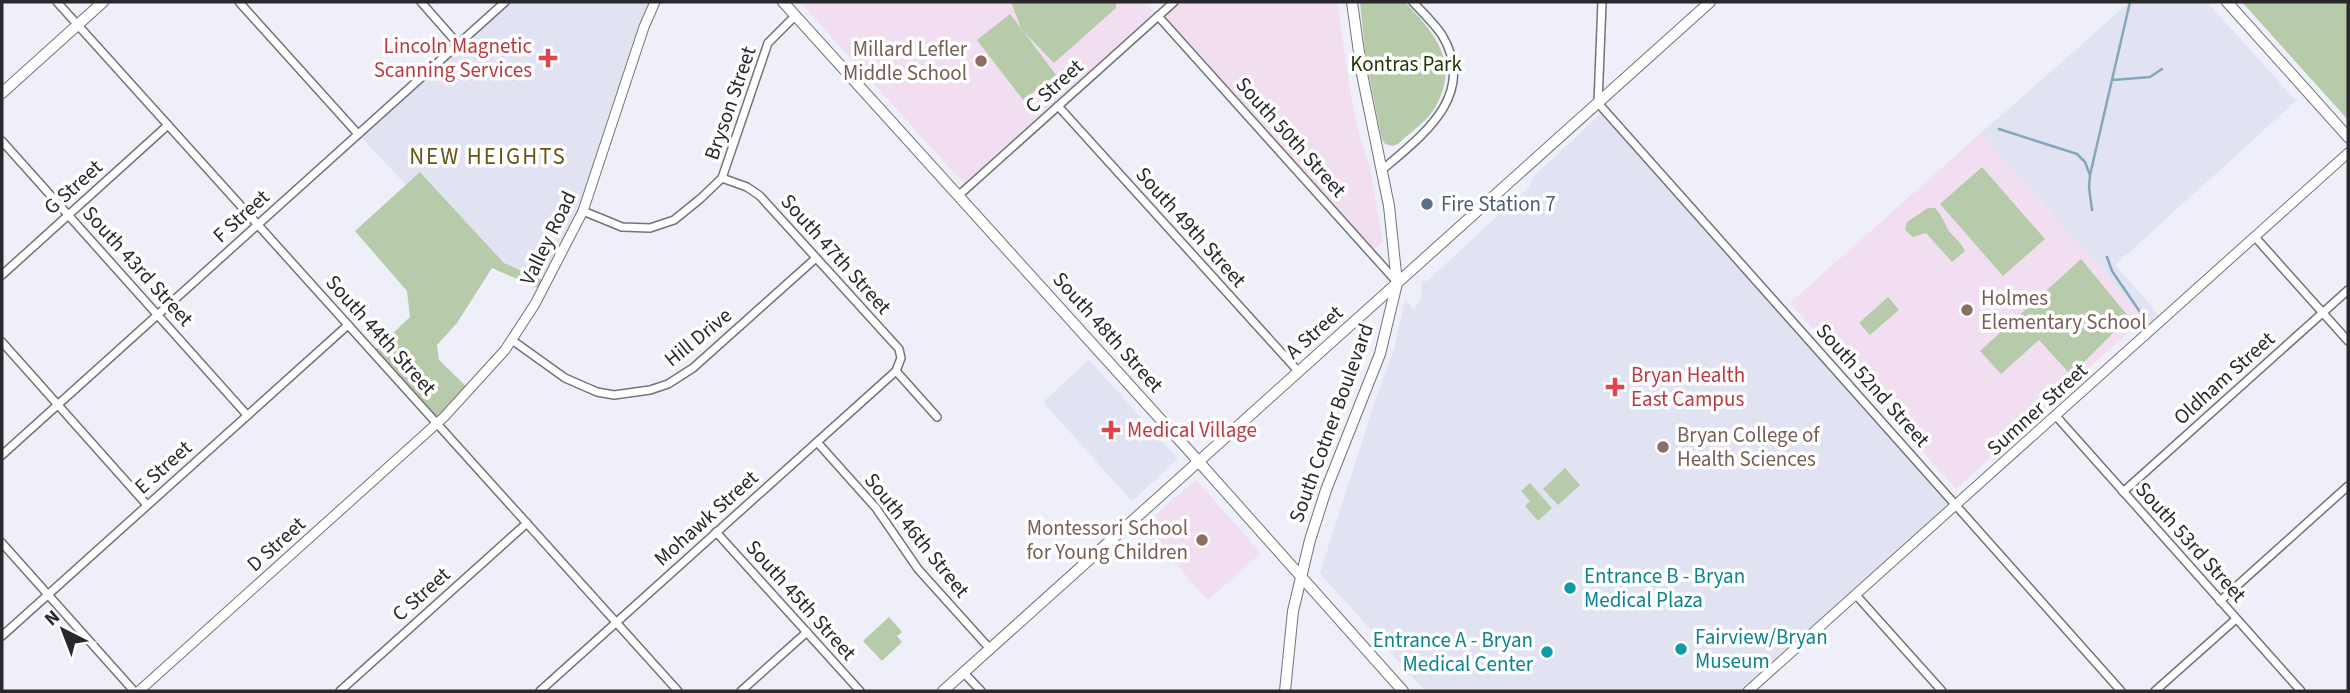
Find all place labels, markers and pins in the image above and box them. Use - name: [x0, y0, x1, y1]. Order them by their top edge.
- place label: Lincoln Magnetic Scanning Services: [374, 31, 532, 85]
- place label: Millard Lefler Middle School: [843, 34, 968, 88]
- marker: Lincoln Magnetic Scanning Services: [538, 48, 558, 68]
- marker: Millard Lefler Middle School: [973, 53, 989, 69]
- place label: Fire Station 7: [1441, 189, 1556, 219]
- marker: Fire Station 7: [1419, 196, 1435, 212]
- place label: Holmes Elementary School: [1981, 283, 2147, 337]
- marker: Holmes Elementary School: [1959, 302, 1975, 318]
- place label: Bryan Health East Campus: [1631, 360, 1745, 414]
- marker: Bryan Health East Campus: [1605, 377, 1625, 397]
- place label: Medical Village: [1127, 415, 1257, 445]
- marker: Medical Village: [1101, 420, 1121, 440]
- place label: Bryan College of Health Sciences: [1677, 420, 1820, 474]
- marker: Bryan College of Health Sciences: [1655, 439, 1671, 455]
- place label: Montessori School for Young Children: [1026, 513, 1188, 567]
- marker: Montessori School for Young Children: [1194, 532, 1210, 548]
- place label: Entrance B - Bryan Medical Plaza: [1584, 561, 1745, 615]
- marker: Entrance B - Bryan Medical Plaza: [1562, 580, 1578, 596]
- place label: Fairview/Bryan Museum: [1695, 622, 1828, 676]
- place label: Entrance A - Bryan Medical Center: [1373, 625, 1534, 679]
- marker: Fairview/Bryan Museum: [1673, 641, 1689, 657]
- marker: Entrance A - Bryan Medical Center: [1539, 644, 1555, 660]

